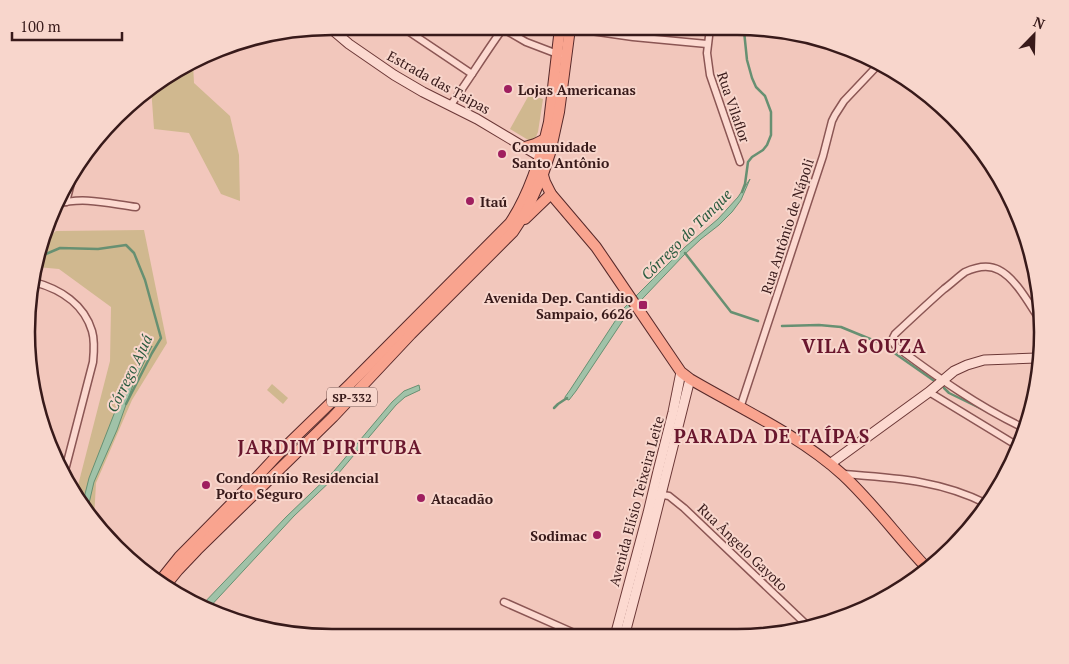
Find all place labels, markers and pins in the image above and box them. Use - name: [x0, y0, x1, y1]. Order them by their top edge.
- place label: Lojas Americanas: [518, 80, 636, 99]
- marker: Lojas Americanas: [502, 83, 514, 95]
- place label: Comunidade Santo Antônio: [512, 137, 609, 172]
- marker: Comunidade Santo Antônio: [496, 148, 508, 160]
- place label: Itaú: [480, 192, 508, 211]
- marker: Itaú: [464, 195, 476, 207]
- place label: Avenida Dep. Cantidio Sampaio, 6626: [484, 288, 633, 323]
- marker: Avenida Dep. Cantidio Sampaio, 6626: [637, 299, 649, 311]
- place label: Condomínio Residencial Porto Seguro: [216, 468, 379, 503]
- marker: Condomínio Residencial Porto Seguro: [200, 479, 212, 491]
- place label: Atacadão: [431, 489, 493, 508]
- marker: Atacadão: [415, 492, 427, 504]
- place label: Sodimac: [530, 526, 587, 545]
- marker: Sodimac: [591, 529, 603, 541]

